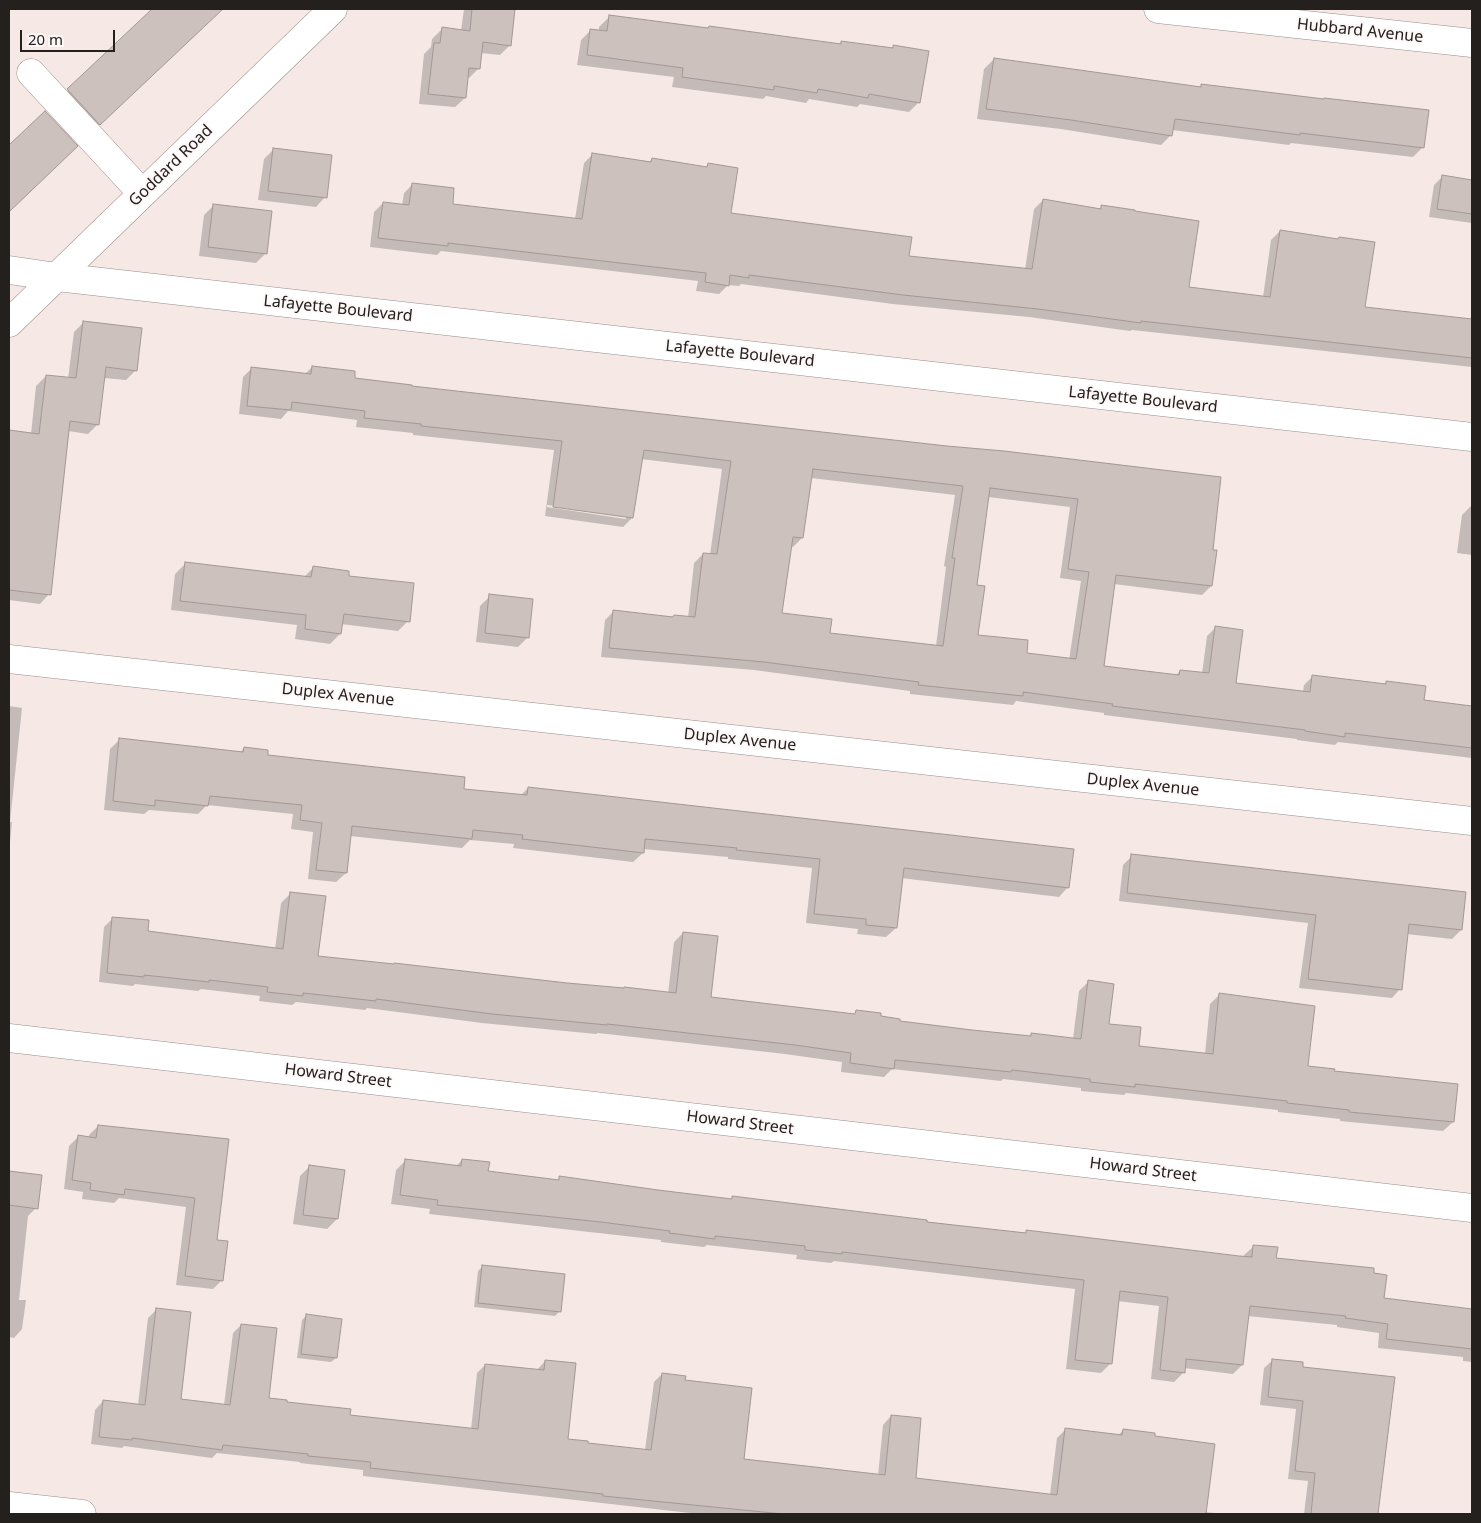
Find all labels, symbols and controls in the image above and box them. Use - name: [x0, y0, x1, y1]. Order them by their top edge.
- street label: Hubbard Avenue: [1296, 15, 1424, 47]
- scale bar: [22, 20, 118, 52]
- text: 20 m: [28, 29, 63, 49]
- street label: Goddard Road: [125, 121, 217, 211]
- street label: Lafayette Boulevard: [263, 292, 413, 326]
- street label: Lafayette Boulevard: [665, 337, 815, 371]
- street label: Lafayette Boulevard: [1068, 383, 1218, 417]
- street label: Duplex Avenue: [281, 680, 395, 710]
- street label: Duplex Avenue: [683, 725, 797, 755]
- street label: Duplex Avenue: [1086, 770, 1200, 800]
- street label: Howard Street: [283, 1060, 393, 1092]
- street label: Howard Street: [685, 1107, 795, 1139]
- street label: Howard Street: [1088, 1154, 1198, 1186]

